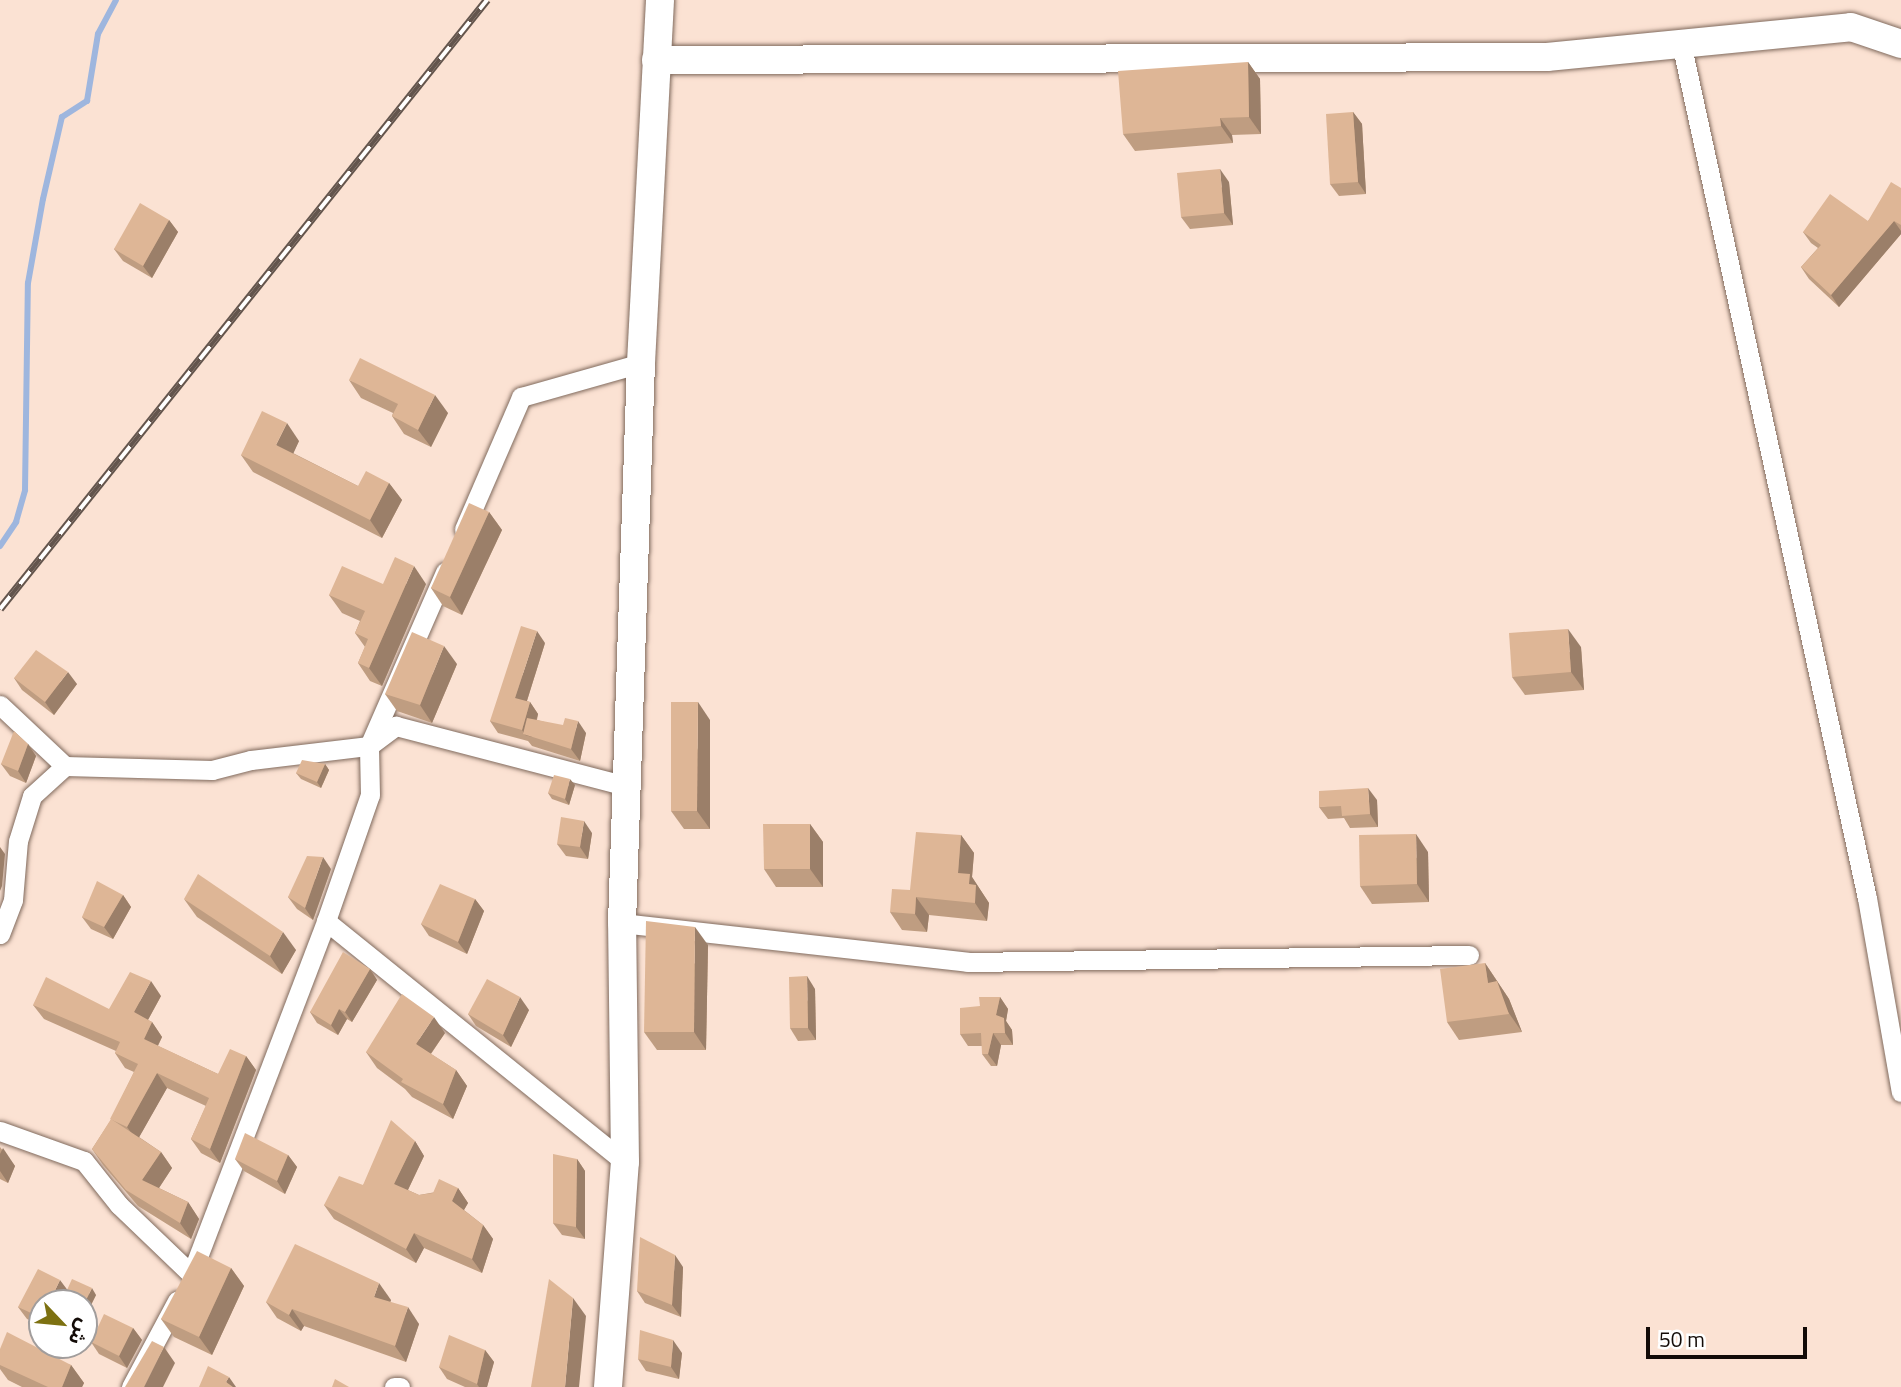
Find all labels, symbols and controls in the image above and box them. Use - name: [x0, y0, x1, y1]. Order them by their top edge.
- north arrow: [28, 1289, 98, 1359]
- text: ش: [62, 1314, 99, 1351]
- scale bar: [1649, 1314, 1810, 1358]
- text: 50 m: [1659, 1323, 1705, 1355]

